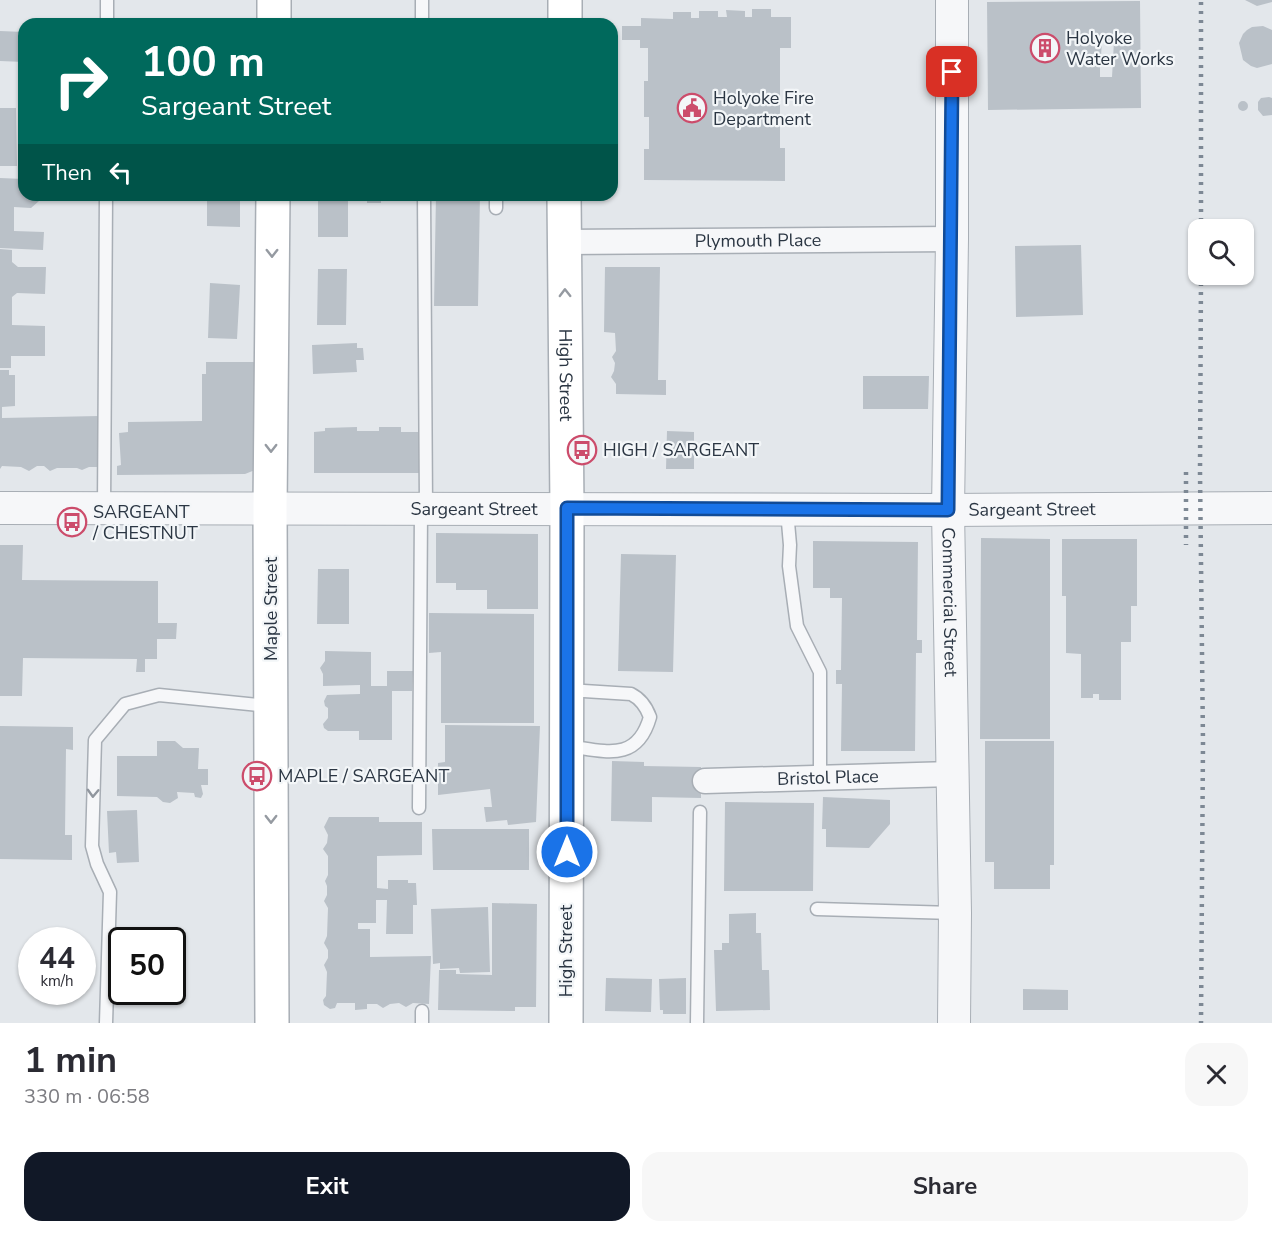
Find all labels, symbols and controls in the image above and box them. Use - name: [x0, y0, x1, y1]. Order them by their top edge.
- place label: Holyoke Water Works: [1066, 26, 1174, 71]
- building icon: Holyoke Water Works: [1029, 32, 1061, 64]
- text: 100 m: [141, 34, 265, 91]
- icon: right: [42, 42, 120, 120]
- pin: [926, 46, 977, 97]
- icon: arrive: [935, 55, 968, 88]
- place label: Holyoke Fire Department: [713, 86, 814, 131]
- text: Sargeant Street: [141, 88, 331, 125]
- public building icon: Holyoke Fire Department: [676, 92, 708, 124]
- icon: left: [104, 156, 137, 189]
- text: Then: [42, 158, 92, 188]
- map controls: [1188, 219, 1254, 285]
- button: search: [1188, 219, 1254, 285]
- street label: Plymouth Place: [695, 228, 821, 253]
- one-way arrow: [266, 249, 278, 258]
- one-way arrow: [559, 288, 571, 297]
- street label: High Street: [553, 329, 578, 422]
- bus stop icon: HIGH / SARGEANT: [566, 434, 598, 466]
- place label: HIGH / SARGEANT: [603, 438, 759, 462]
- one-way arrow: [265, 444, 277, 453]
- street label: Sargeant Street: [410, 497, 538, 521]
- street label: Sargeant Street: [968, 497, 1096, 522]
- place label: SARGEANT / CHESTNUT: [92, 500, 198, 545]
- bus stop icon: SARGEANT / CHESTNUT: [56, 506, 88, 538]
- street label: Commercial Street: [936, 527, 963, 678]
- street label: Maple Street: [259, 556, 283, 661]
- bus stop icon: MAPLE / SARGEANT: [241, 760, 273, 792]
- place label: MAPLE / SARGEANT: [278, 764, 449, 788]
- street label: Bristol Place: [777, 764, 879, 791]
- one-way arrow: [87, 789, 99, 798]
- one-way arrow: [265, 814, 277, 823]
- position arrow: [535, 820, 599, 884]
- street label: High Street: [554, 904, 578, 997]
- speed limit sign: 50: [108, 927, 186, 1005]
- text: 44: [39, 938, 75, 979]
- text: km/h: [40, 971, 74, 991]
- text: 1 min: [24, 1036, 117, 1085]
- button: close: [1185, 1043, 1248, 1106]
- text: 330 m · 06:58: [24, 1083, 150, 1110]
- button: Exit: [24, 1152, 630, 1221]
- button: Share: [642, 1152, 1248, 1221]

